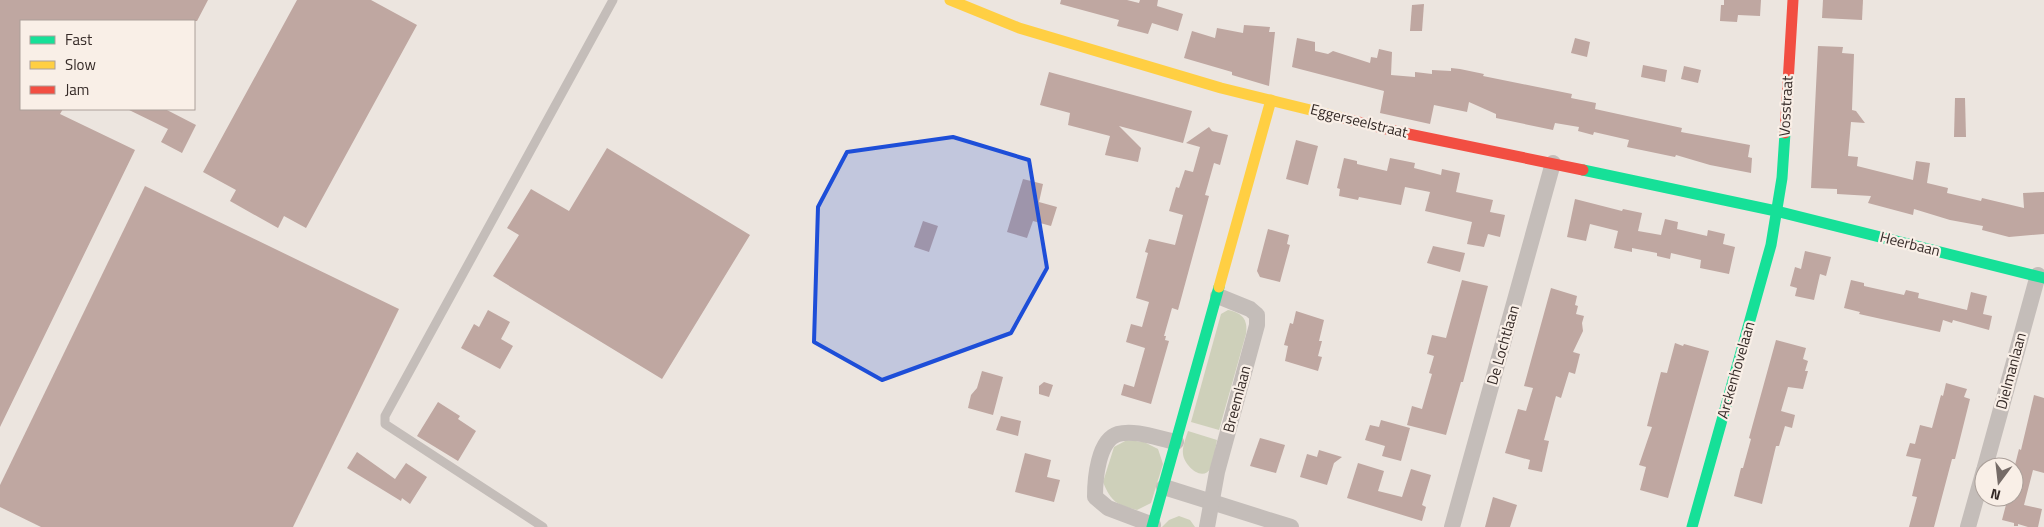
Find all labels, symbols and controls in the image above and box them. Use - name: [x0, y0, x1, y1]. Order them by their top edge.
- legend: [20, 20, 195, 110]
- text: Fast: [65, 28, 93, 51]
- text: Slow: [65, 53, 96, 76]
- street label: Vosstraat: [1772, 74, 1799, 137]
- text: Jam: [65, 78, 89, 101]
- street label: Eggerseelstraat: [1308, 97, 1411, 144]
- street label: Heerbaan: [1878, 225, 1943, 262]
- street label: De Lochtlaan: [1480, 302, 1525, 387]
- street label: Arckenhovelaan: [1711, 319, 1760, 421]
- street label: Dielmanlaan: [1989, 330, 2032, 412]
- street label: Breemlaan: [1217, 363, 1256, 435]
- north arrow: [1974, 457, 2024, 507]
- text: N: [1988, 484, 2003, 506]

